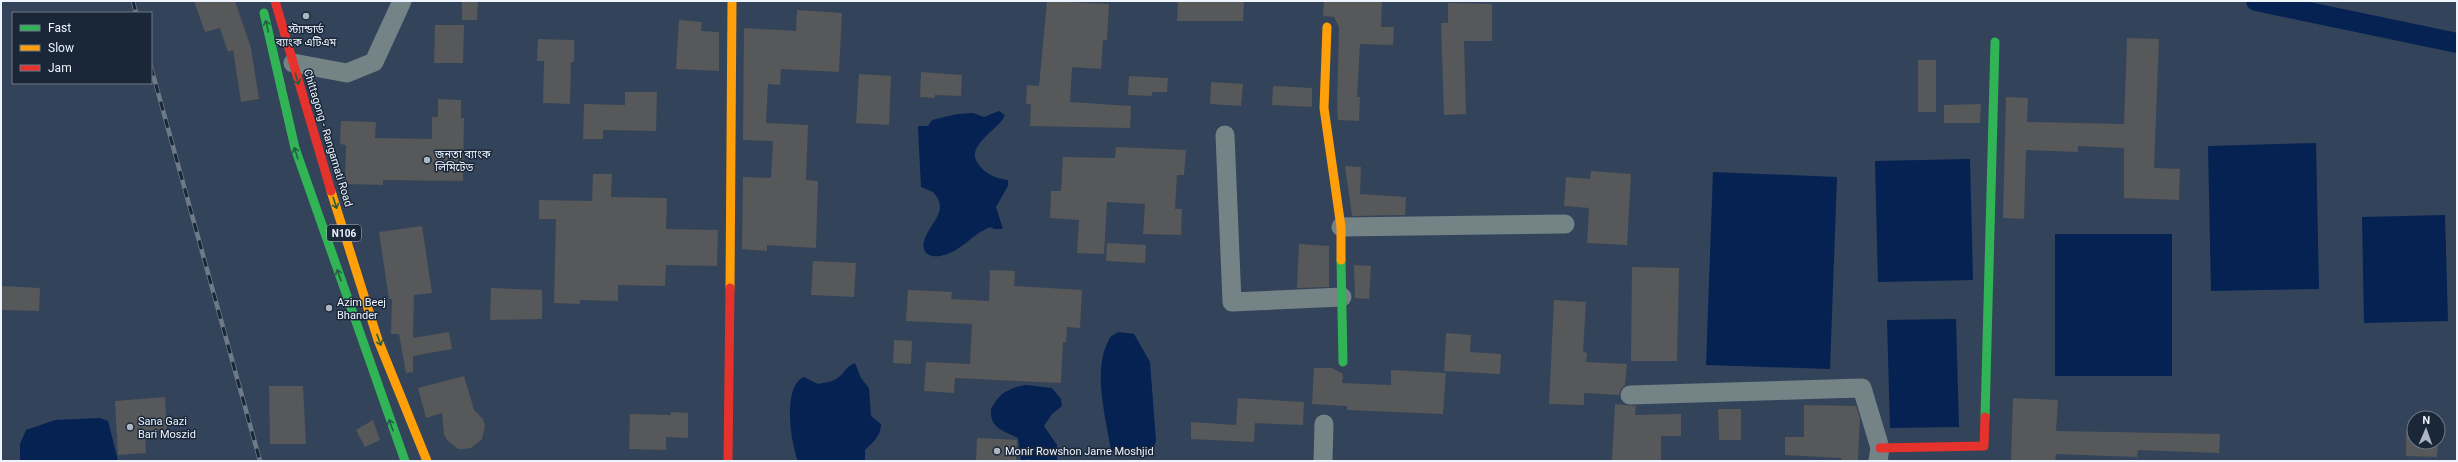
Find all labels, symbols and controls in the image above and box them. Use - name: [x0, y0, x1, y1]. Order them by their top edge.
- marker: স্ট্যান্ডার্ড ব্যাংক এটিএম: [301, 11, 311, 21]
- legend: [12, 12, 152, 84]
- one-way arrow: [262, 20, 270, 33]
- text: Fast: [48, 21, 71, 35]
- place label: স্ট্যান্ডার্ড ব্যাংক এটিএম: [275, 22, 337, 49]
- text: Slow: [48, 41, 74, 55]
- text: Jam: [48, 61, 72, 75]
- street label: Chittagong - Rangamati Road: [301, 68, 355, 208]
- one-way arrow: [294, 72, 301, 85]
- one-way arrow: [292, 147, 300, 159]
- place label: জনতা ব্যাংক লিমিটেড: [434, 148, 491, 174]
- marker: জনতা ব্যাংক লিমিটেড: [422, 155, 432, 165]
- one-way arrow: [332, 197, 339, 210]
- road number: N106: [327, 225, 361, 241]
- one-way arrow: [335, 269, 342, 282]
- place label: Azim Beej Bhander: [337, 296, 386, 322]
- marker: Azim Beej Bhander: [324, 303, 334, 313]
- one-way arrow: [375, 334, 383, 346]
- north arrow: [2406, 410, 2446, 450]
- text: N: [2422, 414, 2431, 427]
- place label: Sana Gazi Bari Moszid: [138, 415, 196, 441]
- one-way arrow: [387, 418, 394, 431]
- marker: Sana Gazi Bari Moszid: [125, 422, 135, 432]
- place label: Monir Rowshon Jame Moshjid: [1005, 445, 1154, 458]
- marker: Monir Rowshon Jame Moshjid: [992, 446, 1002, 456]

